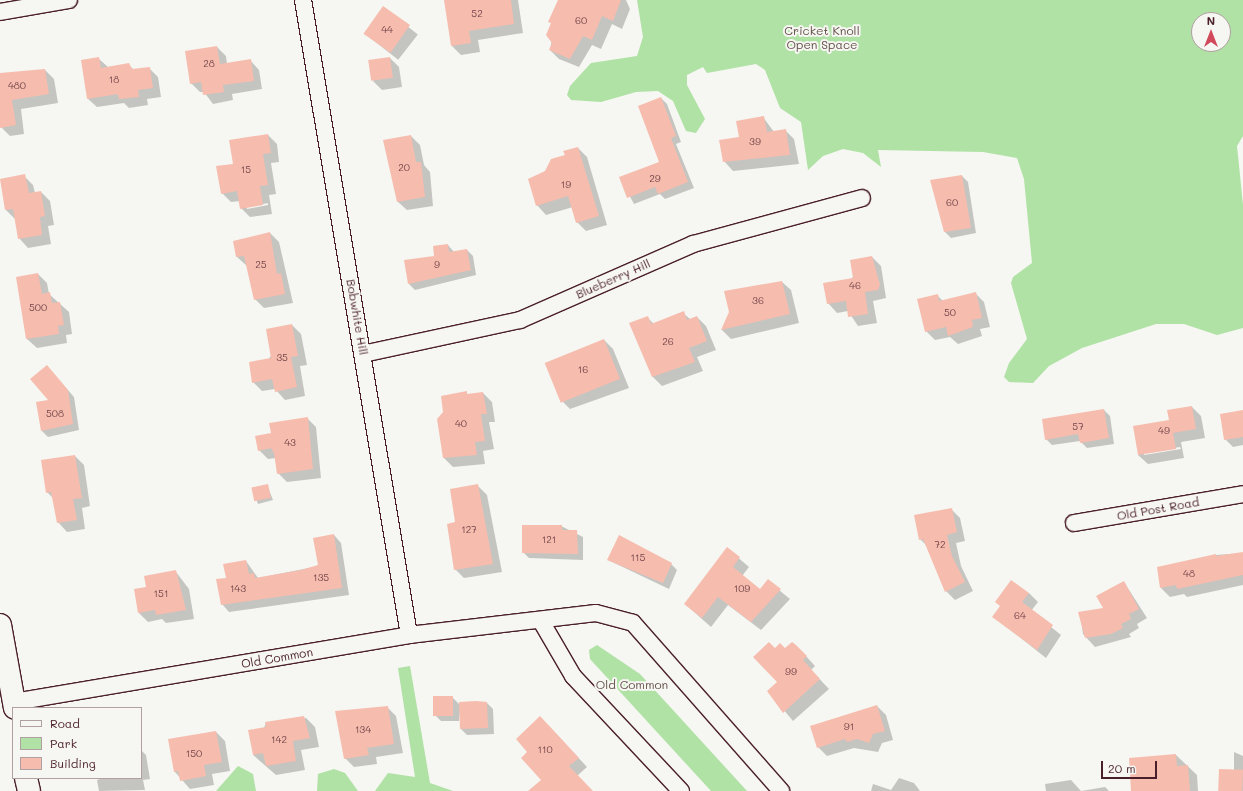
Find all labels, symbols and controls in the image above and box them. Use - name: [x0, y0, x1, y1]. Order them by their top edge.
- house number: 52: [471, 8, 483, 20]
- north arrow: [1191, 12, 1231, 52]
- text: N: [1207, 13, 1215, 28]
- house number: 60: [575, 15, 587, 27]
- house number: 44: [381, 24, 393, 36]
- park label: Cricket Knoll Open Space: [784, 24, 860, 52]
- house number: 28: [203, 58, 215, 70]
- house number: 18: [109, 74, 119, 86]
- house number: 480: [8, 80, 26, 92]
- house number: 39: [749, 136, 761, 148]
- house number: 20: [398, 162, 410, 174]
- house number: 15: [241, 164, 251, 176]
- house number: 29: [649, 173, 661, 185]
- house number: 19: [561, 179, 571, 191]
- house number: 60: [946, 197, 958, 209]
- street label: Blueberry Hill: [574, 256, 652, 302]
- house number: 25: [255, 259, 267, 271]
- house number: 9: [434, 259, 440, 271]
- street label: Bobwhite Hill: [343, 278, 371, 356]
- house number: 46: [849, 280, 861, 292]
- house number: 36: [752, 295, 764, 307]
- house number: 500: [29, 302, 47, 314]
- house number: 50: [944, 307, 956, 319]
- house number: 26: [662, 336, 674, 348]
- house number: 35: [276, 352, 288, 364]
- house number: 16: [578, 364, 588, 376]
- house number: 508: [46, 408, 64, 420]
- house number: 40: [455, 418, 467, 430]
- house number: 57: [1072, 421, 1084, 433]
- house number: 49: [1158, 425, 1170, 437]
- house number: 43: [284, 437, 296, 449]
- street label: Old Post Road: [1116, 495, 1200, 523]
- house number: 127: [461, 524, 477, 536]
- house number: 121: [542, 534, 556, 546]
- house number: 72: [934, 539, 946, 551]
- house number: 115: [631, 552, 645, 564]
- house number: 48: [1183, 568, 1195, 580]
- house number: 135: [313, 572, 329, 584]
- house number: 143: [230, 583, 246, 595]
- house number: 109: [734, 583, 750, 595]
- house number: 151: [154, 588, 168, 600]
- house number: 64: [1014, 610, 1026, 622]
- street label: Old Common: [240, 645, 314, 671]
- house number: 99: [785, 666, 797, 678]
- park label: Old Common: [596, 678, 668, 692]
- legend: [12, 707, 142, 779]
- text: Road: [50, 715, 80, 731]
- house number: 91: [844, 721, 854, 733]
- house number: 134: [355, 724, 371, 736]
- house number: 142: [271, 734, 287, 746]
- text: Park: [50, 735, 77, 751]
- house number: 110: [537, 744, 553, 756]
- house number: 150: [186, 748, 202, 760]
- scale bar: [1103, 753, 1159, 779]
- text: Building: [50, 755, 96, 771]
- text: 20 m: [1108, 760, 1136, 776]

